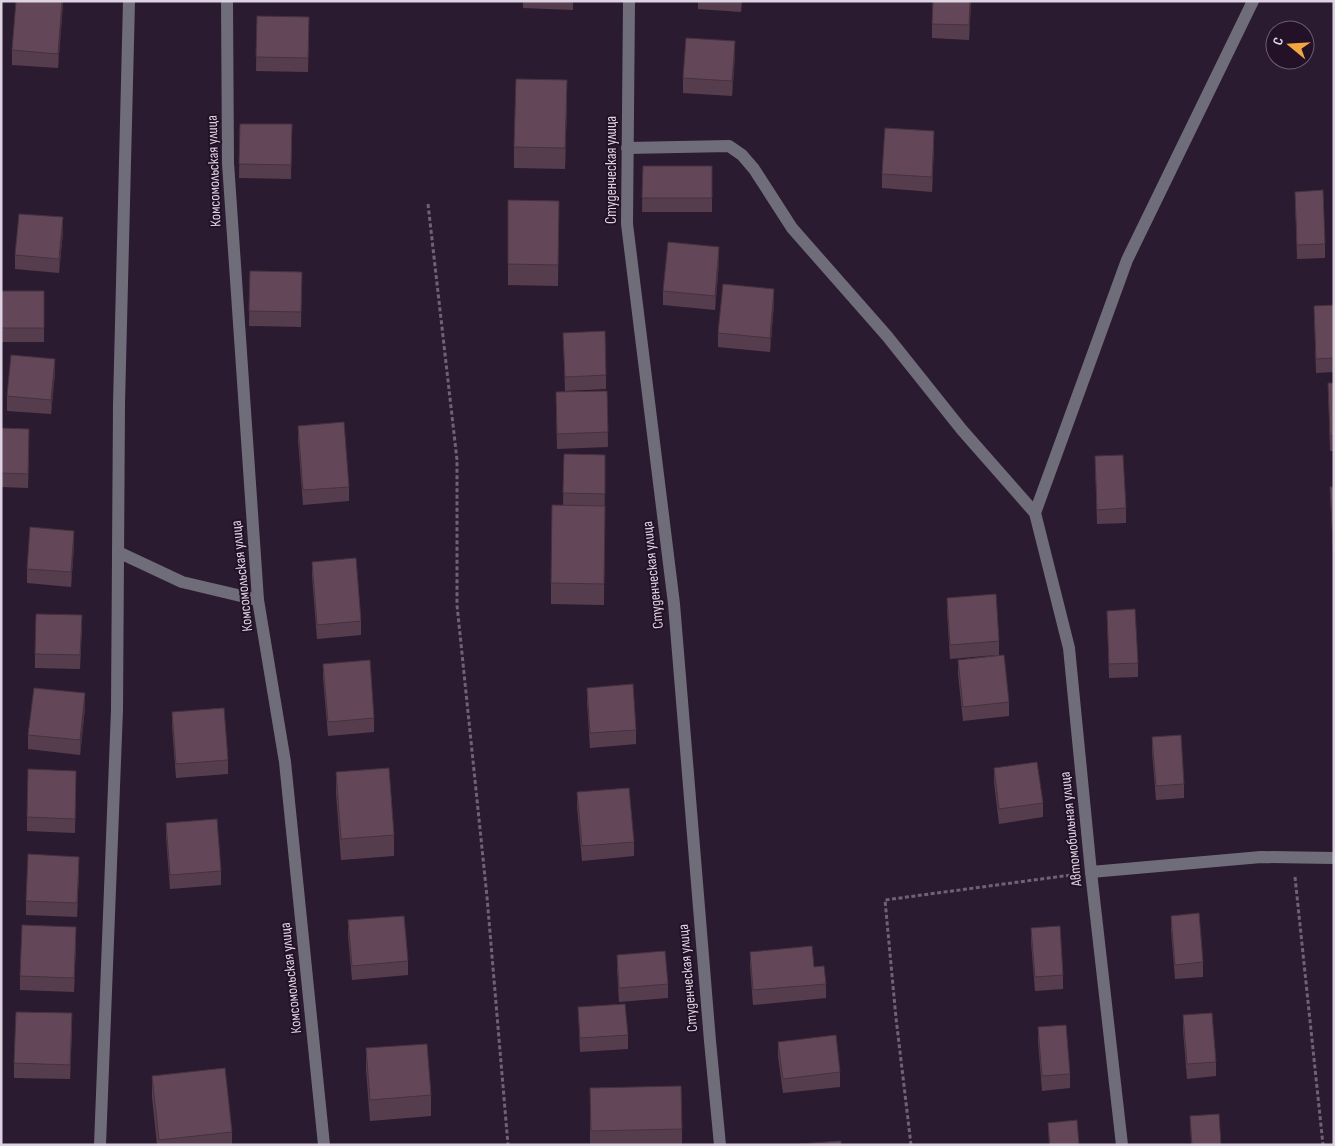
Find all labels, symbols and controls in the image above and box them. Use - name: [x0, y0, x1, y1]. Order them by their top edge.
- north arrow: [1265, 20, 1315, 70]
- text: С: [1269, 35, 1287, 47]
- street label: Комсомольская улица: [203, 115, 225, 227]
- street label: Студенческая улица: [602, 116, 621, 224]
- street label: Комсомольская улица: [227, 519, 257, 633]
- street label: Студенческая улица: [638, 520, 668, 630]
- street label: Автомобильная улица: [1056, 771, 1087, 888]
- street label: Комсомольская улица: [276, 921, 306, 1035]
- street label: Студенческая улица: [674, 923, 702, 1033]

